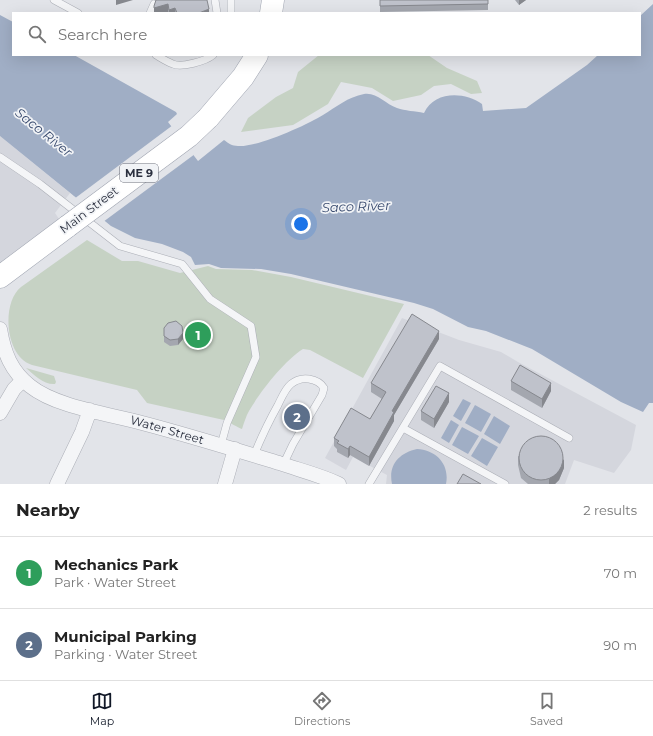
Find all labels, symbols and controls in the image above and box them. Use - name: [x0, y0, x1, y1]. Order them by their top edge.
- search box: [12, 12, 641, 56]
- icon: search: [26, 23, 48, 45]
- text: Search here: [58, 25, 147, 44]
- water label: Saco River: [12, 104, 76, 160]
- road number: ME 9: [120, 164, 158, 182]
- street label: Main Street: [57, 183, 121, 236]
- water label: Saco River: [322, 197, 391, 215]
- your location: [291, 214, 311, 234]
- pin: 1: [185, 320, 211, 350]
- pin: 2: [284, 402, 310, 432]
- street label: Water Street: [129, 412, 206, 447]
- text: Nearby: [16, 500, 80, 520]
- text: 2 results: [583, 502, 637, 518]
- text: Mechanics Park: [54, 555, 178, 574]
- text: 1: [26, 565, 32, 581]
- text: 70 m: [604, 565, 637, 581]
- text: Park · Water Street: [54, 574, 176, 590]
- text: Municipal Parking: [54, 627, 197, 646]
- text: 2: [25, 637, 33, 653]
- text: 90 m: [603, 637, 637, 653]
- text: Parking · Water Street: [54, 646, 197, 662]
- tab: Map: [90, 690, 114, 728]
- tab: Directions: [294, 690, 350, 728]
- tab: Saved: [530, 690, 563, 728]

